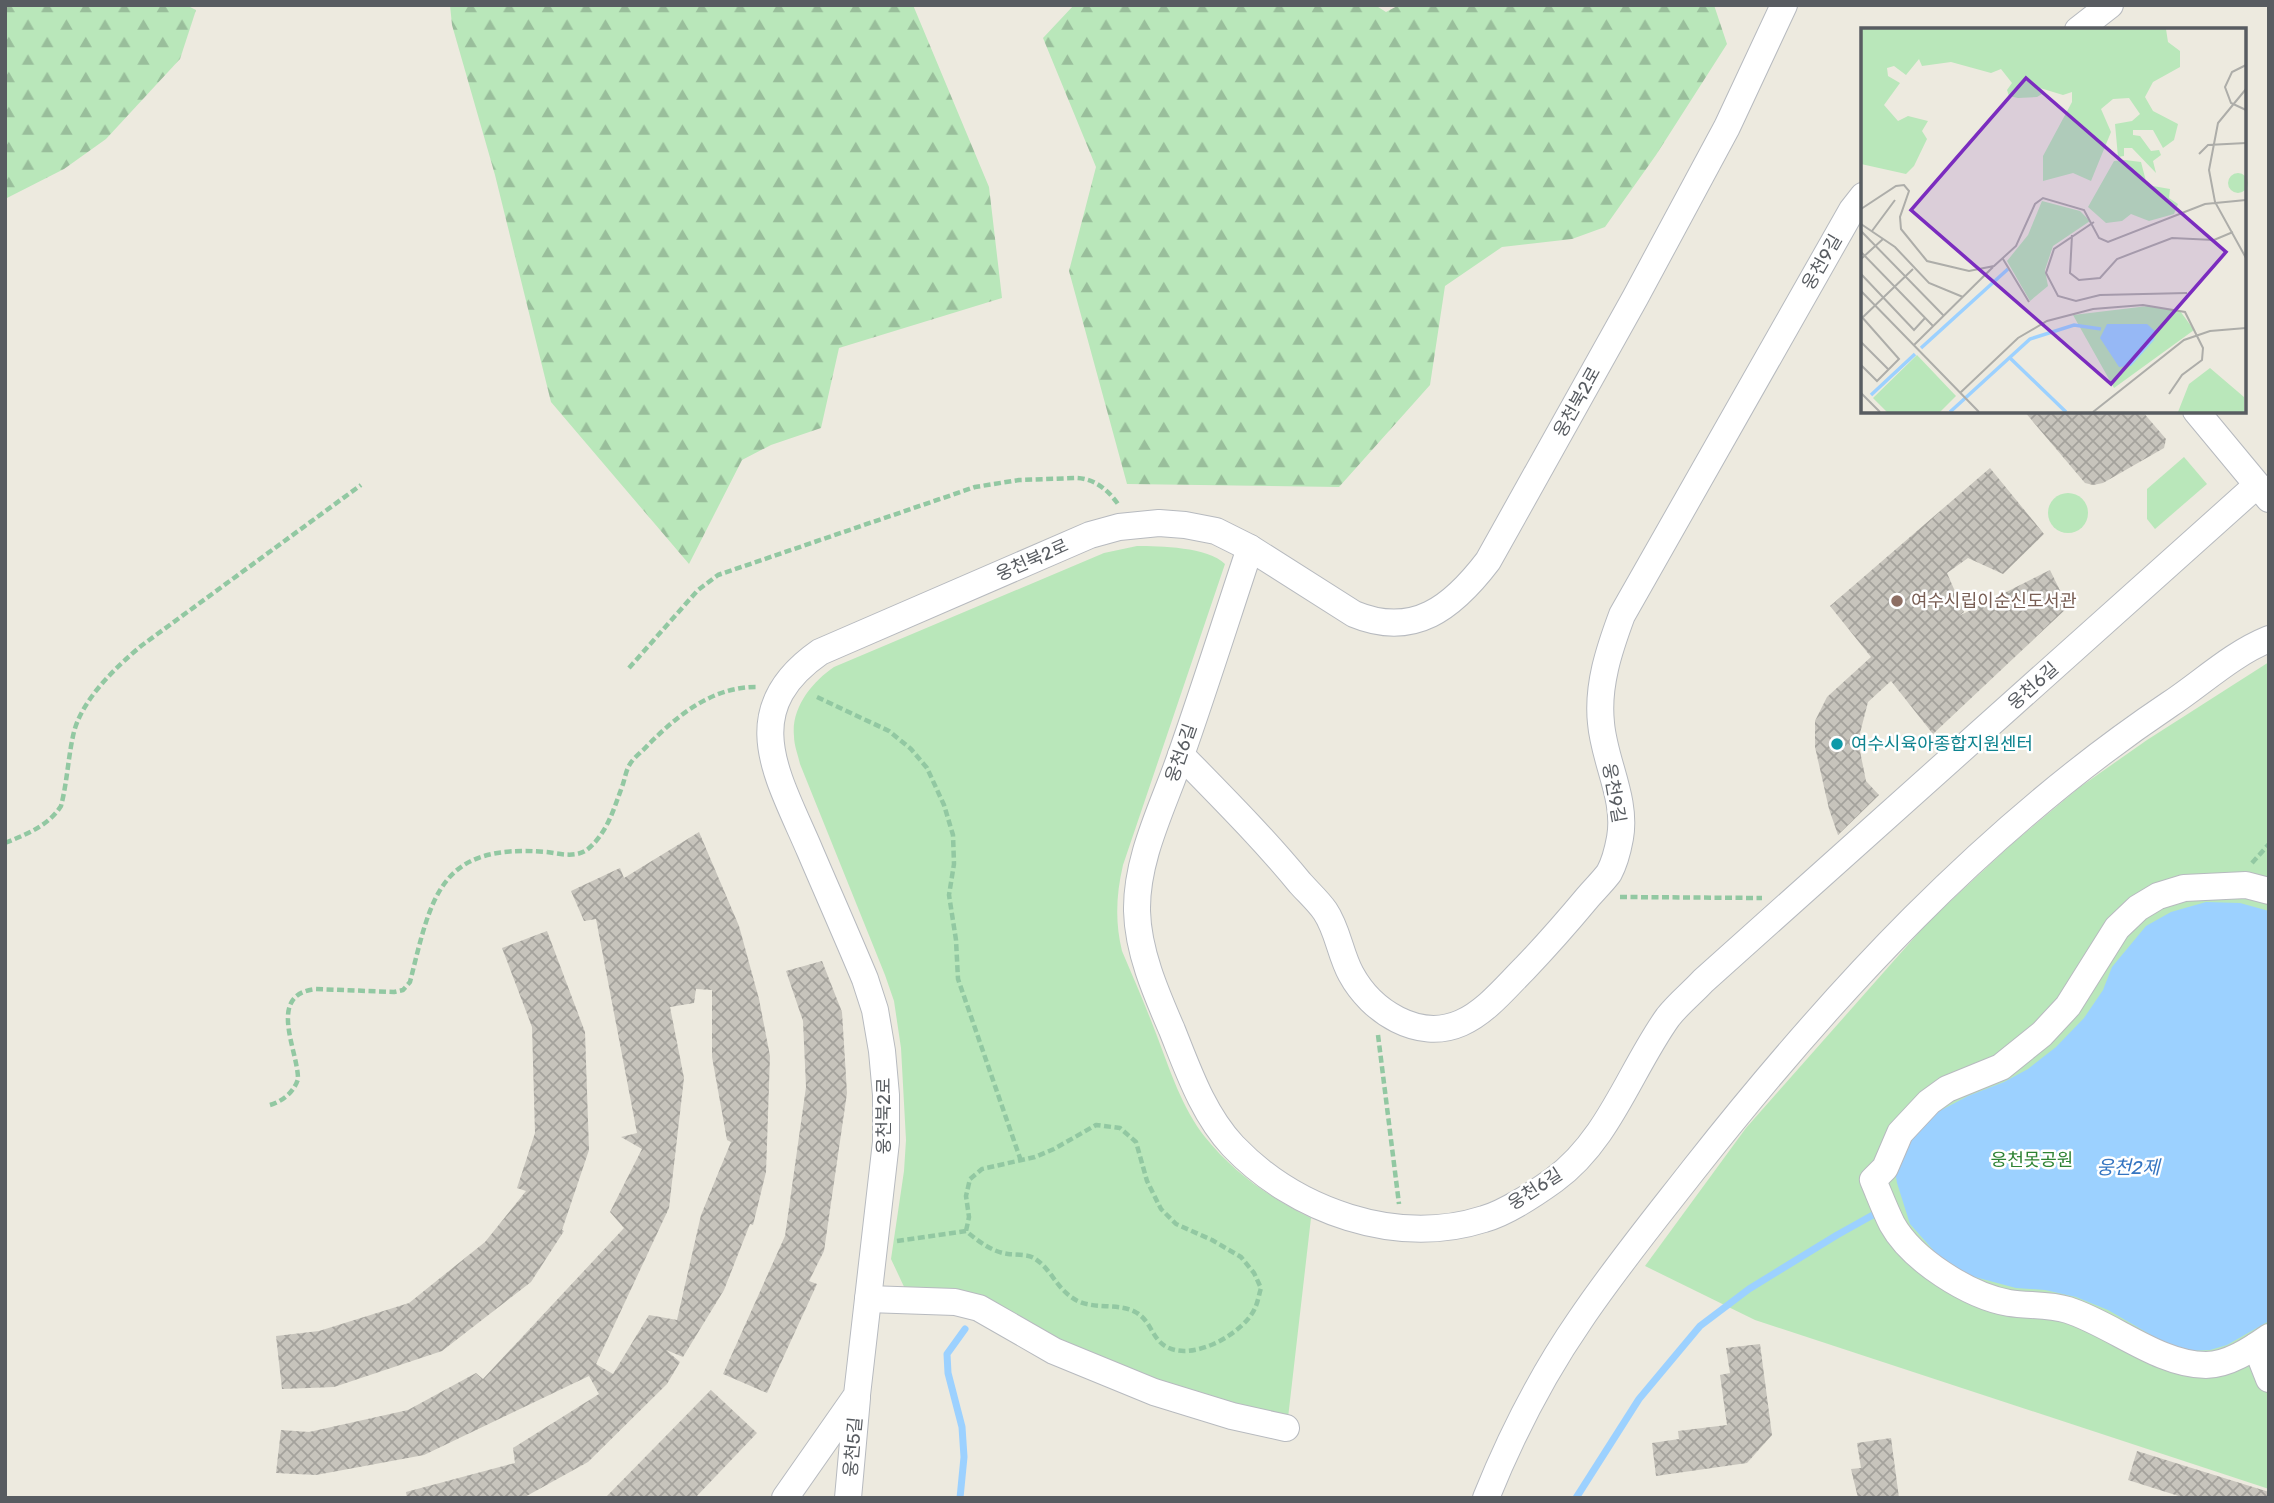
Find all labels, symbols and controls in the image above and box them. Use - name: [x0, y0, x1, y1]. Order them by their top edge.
- inset map: [1861, 28, 2246, 413]
- street label: 웅천9길: [1797, 230, 1847, 294]
- street label: 웅천북2로: [1549, 363, 1605, 441]
- street label: 웅천북2로: [992, 534, 1072, 586]
- place label: 여수시립이순신도서관: [1911, 590, 2077, 612]
- marker: 여수시립이순신도서관: [1889, 593, 1905, 609]
- street label: 웅천6길: [2003, 658, 2063, 714]
- street label: 웅천6길: [1161, 721, 1201, 785]
- place label: 여수시육아종합지원센터: [1851, 733, 2033, 755]
- marker: 여수시육아종합지원센터: [1829, 736, 1845, 752]
- street label: 웅천9길: [1598, 761, 1630, 825]
- street label: 웅천북2로: [873, 1078, 895, 1154]
- park label: 웅천못공원: [1991, 1149, 2073, 1171]
- water label: 웅천2제: [2096, 1156, 2162, 1179]
- street label: 웅천6길: [1504, 1163, 1566, 1215]
- street label: 웅천5길: [839, 1416, 867, 1478]

